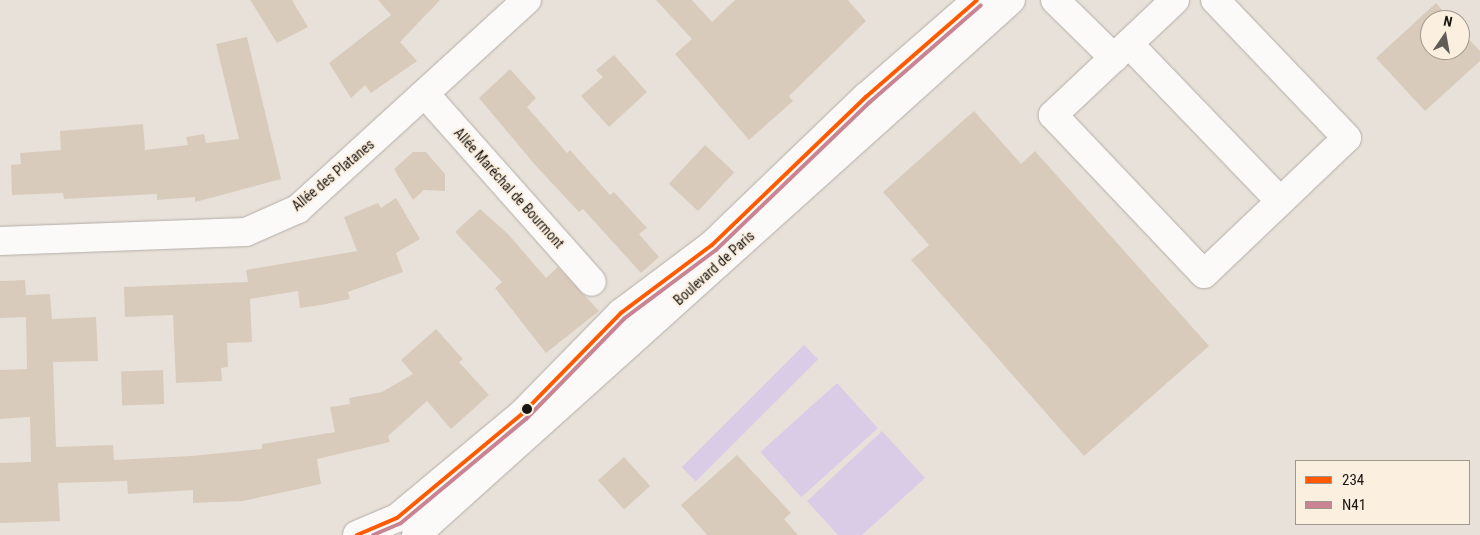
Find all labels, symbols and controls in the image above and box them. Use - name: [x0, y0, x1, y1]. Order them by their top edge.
- north arrow: [1420, 10, 1470, 60]
- text: N: [1442, 13, 1454, 30]
- street label: Allée Maréchal de Bourmont: [451, 124, 567, 252]
- street label: Allée des Platanes: [288, 136, 378, 214]
- street label: Boulevard de Paris: [670, 227, 758, 309]
- unlabelled marker: [522, 404, 532, 414]
- legend: [1295, 460, 1470, 525]
- text: 234: [1342, 471, 1364, 489]
- text: N41: [1342, 496, 1366, 514]

